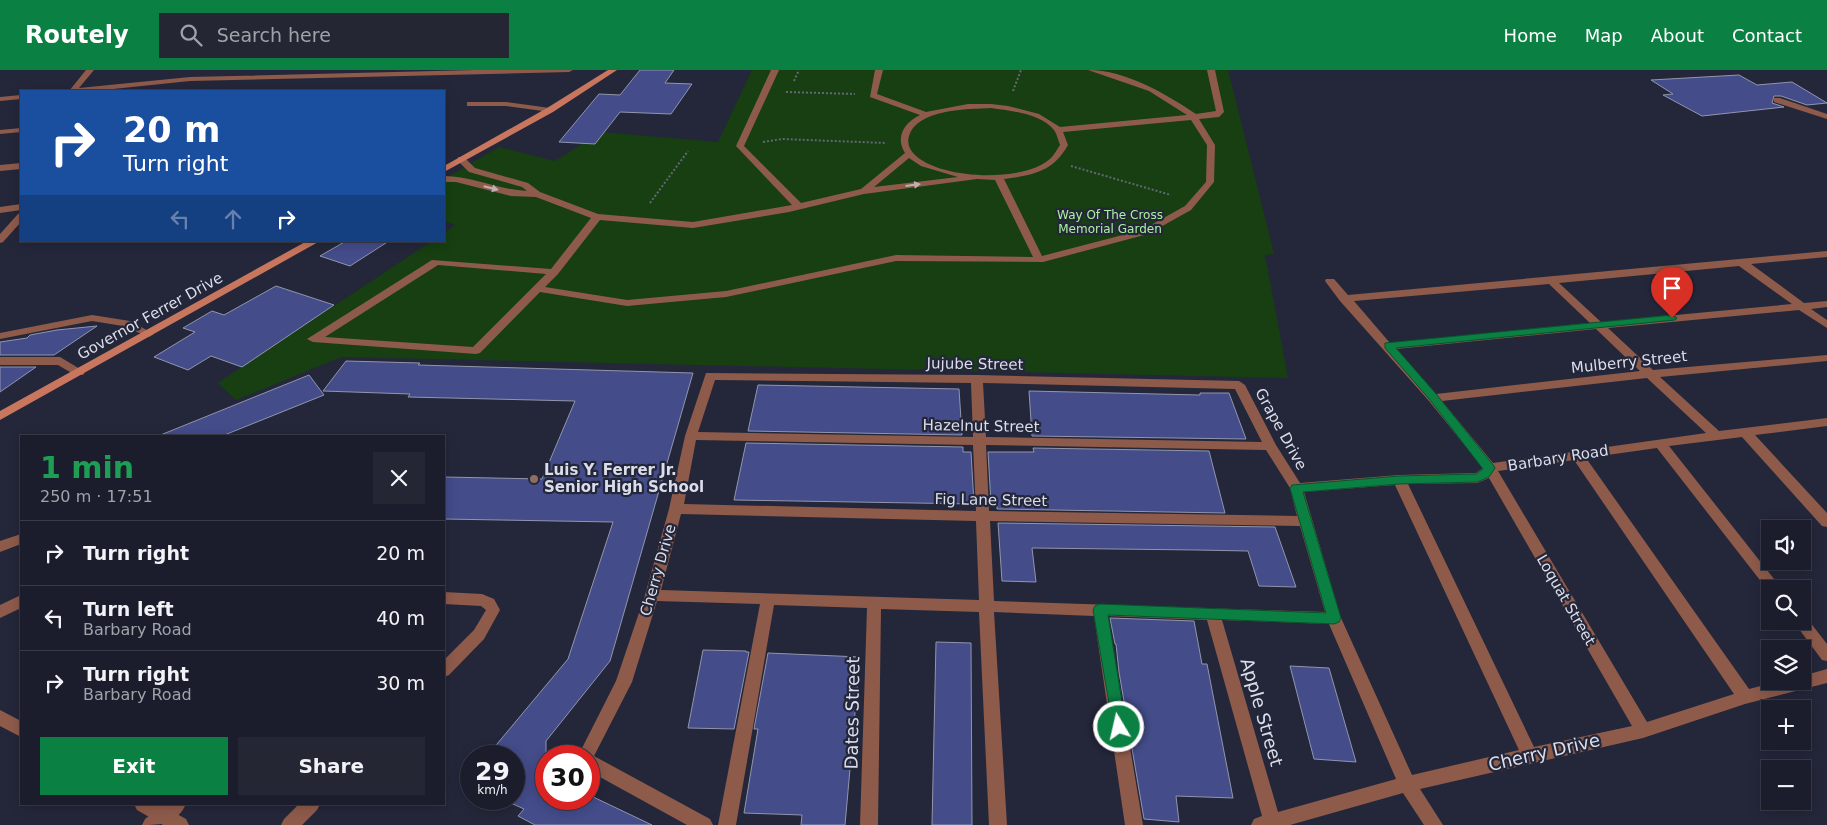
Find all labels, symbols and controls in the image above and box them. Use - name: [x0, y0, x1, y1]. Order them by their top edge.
- search box: [159, 13, 509, 58]
- text: Routely: [25, 21, 129, 49]
- icon: search: [177, 21, 205, 49]
- text: Search here: [217, 24, 331, 46]
- text: Home: [1504, 25, 1557, 46]
- text: Map: [1585, 25, 1623, 46]
- text: About: [1651, 25, 1704, 46]
- text: Contact: [1732, 25, 1802, 46]
- icon: right: [40, 110, 105, 175]
- text: 20 m: [123, 110, 220, 150]
- text: Turn right: [123, 151, 228, 176]
- one-way arrow: [905, 181, 921, 189]
- one-way arrow: [484, 184, 499, 192]
- icon: left: [166, 205, 194, 233]
- icon: ahead: [219, 205, 247, 233]
- icon: right: [272, 205, 300, 233]
- park label: Way Of The Cross Memorial Garden: [1057, 208, 1163, 236]
- pin: [1651, 267, 1693, 318]
- street label: Governor Ferrer Drive: [74, 269, 226, 363]
- icon: arrive: [1658, 274, 1686, 302]
- street label: Mulberry Street: [1570, 347, 1688, 377]
- street label: Jujube Street: [925, 354, 1024, 374]
- street label: Grape Drive: [1251, 385, 1311, 473]
- street label: Hazelnut Street: [922, 416, 1040, 436]
- street label: Barbary Road: [1506, 441, 1610, 475]
- text: 1 min: [40, 450, 134, 485]
- button: close: [373, 452, 425, 504]
- place label: Luis Y. Ferrer Jr. Senior High School: [544, 461, 704, 496]
- marker: Luis Y. Ferrer Jr. Senior High School: [528, 473, 540, 485]
- text: 250 m · 17:51: [40, 487, 153, 506]
- street label: Fig Lane Street: [935, 490, 1048, 510]
- map controls: [1761, 520, 1811, 810]
- button: sound: [1761, 520, 1811, 570]
- street label: Cherry Drive: [636, 522, 680, 618]
- icon: right: [40, 539, 68, 567]
- text: Turn right: [83, 542, 189, 564]
- text: 20 m: [376, 542, 425, 564]
- street label: Loquat Street: [1533, 551, 1599, 649]
- button: search: [1761, 580, 1811, 630]
- text: Turn left: [83, 598, 174, 620]
- icon: left: [40, 604, 68, 632]
- text: 40 m: [376, 607, 425, 629]
- text: Barbary Road: [83, 620, 192, 639]
- button: layers: [1761, 640, 1811, 690]
- street label: Apple Street: [1237, 655, 1287, 769]
- street label: Dates Street: [841, 656, 863, 770]
- text: Turn right: [83, 663, 189, 685]
- icon: right: [40, 669, 68, 697]
- text: 30 m: [376, 672, 425, 694]
- text: Barbary Road: [83, 685, 192, 704]
- position arrow: [1092, 700, 1144, 752]
- button: +: [1761, 700, 1811, 750]
- street label: Cherry Drive: [1486, 729, 1602, 775]
- button: Exit: [40, 737, 228, 795]
- button: Share: [238, 737, 425, 795]
- speed limit sign: 30: [535, 745, 600, 810]
- text: 29: [475, 757, 510, 786]
- button: −: [1761, 760, 1811, 810]
- text: km/h: [477, 783, 508, 797]

